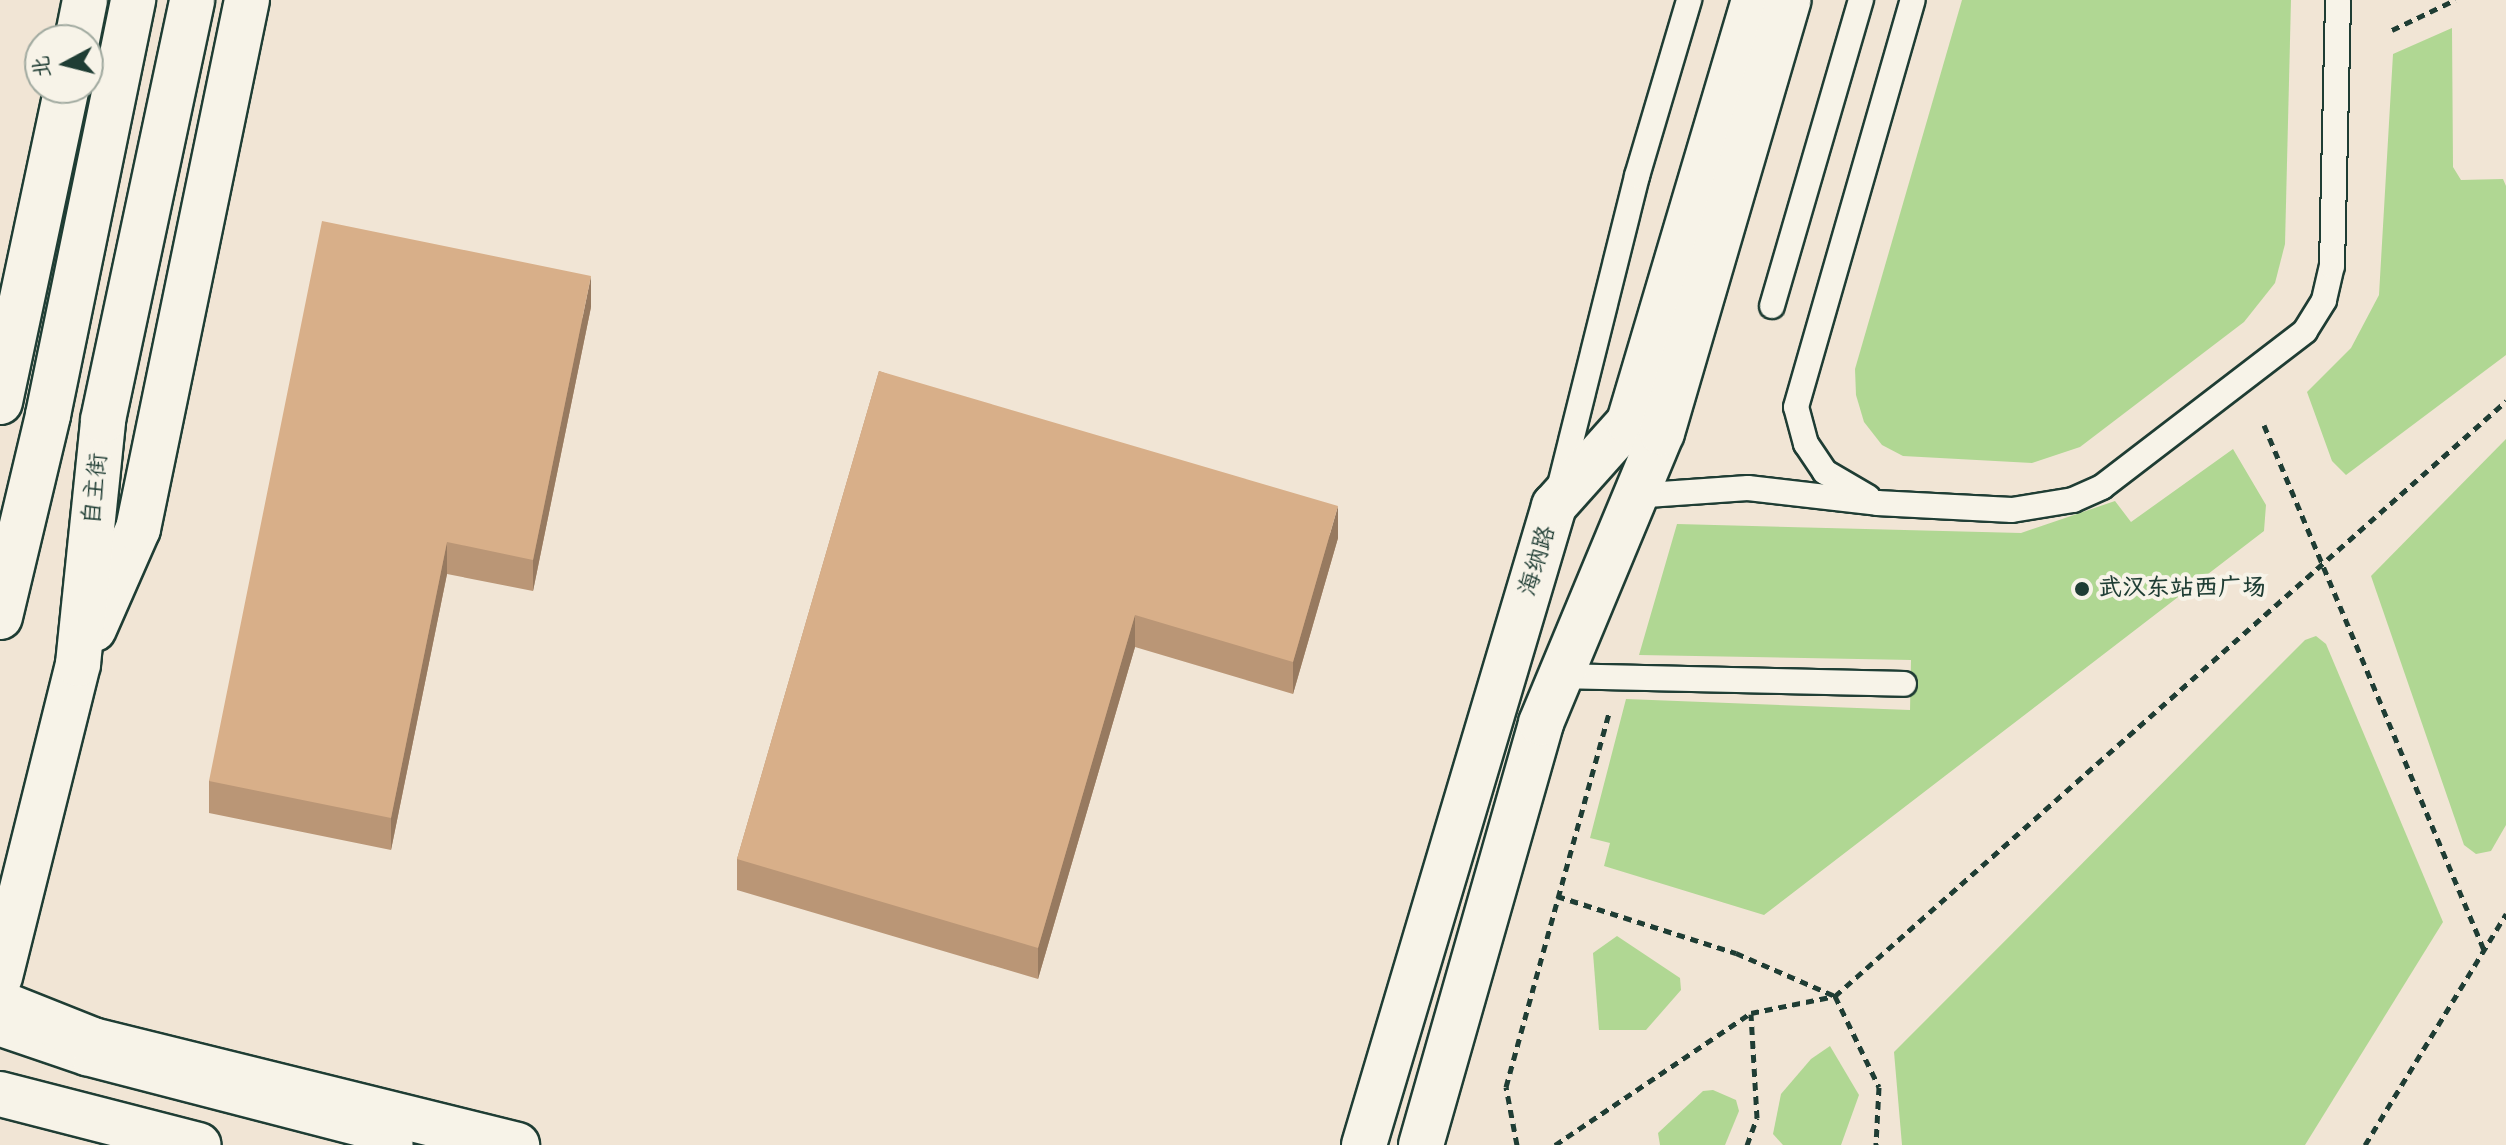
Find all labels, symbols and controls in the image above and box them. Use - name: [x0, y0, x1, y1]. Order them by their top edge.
- north arrow: [24, 24, 104, 104]
- text: 北: [25, 54, 58, 80]
- street label: 自主街: [78, 452, 114, 526]
- street label: 海纳路: [1514, 522, 1562, 600]
- place label: 武汉东站西广场: [2098, 575, 2266, 603]
- marker: 武汉东站西广场: [2073, 580, 2091, 598]

